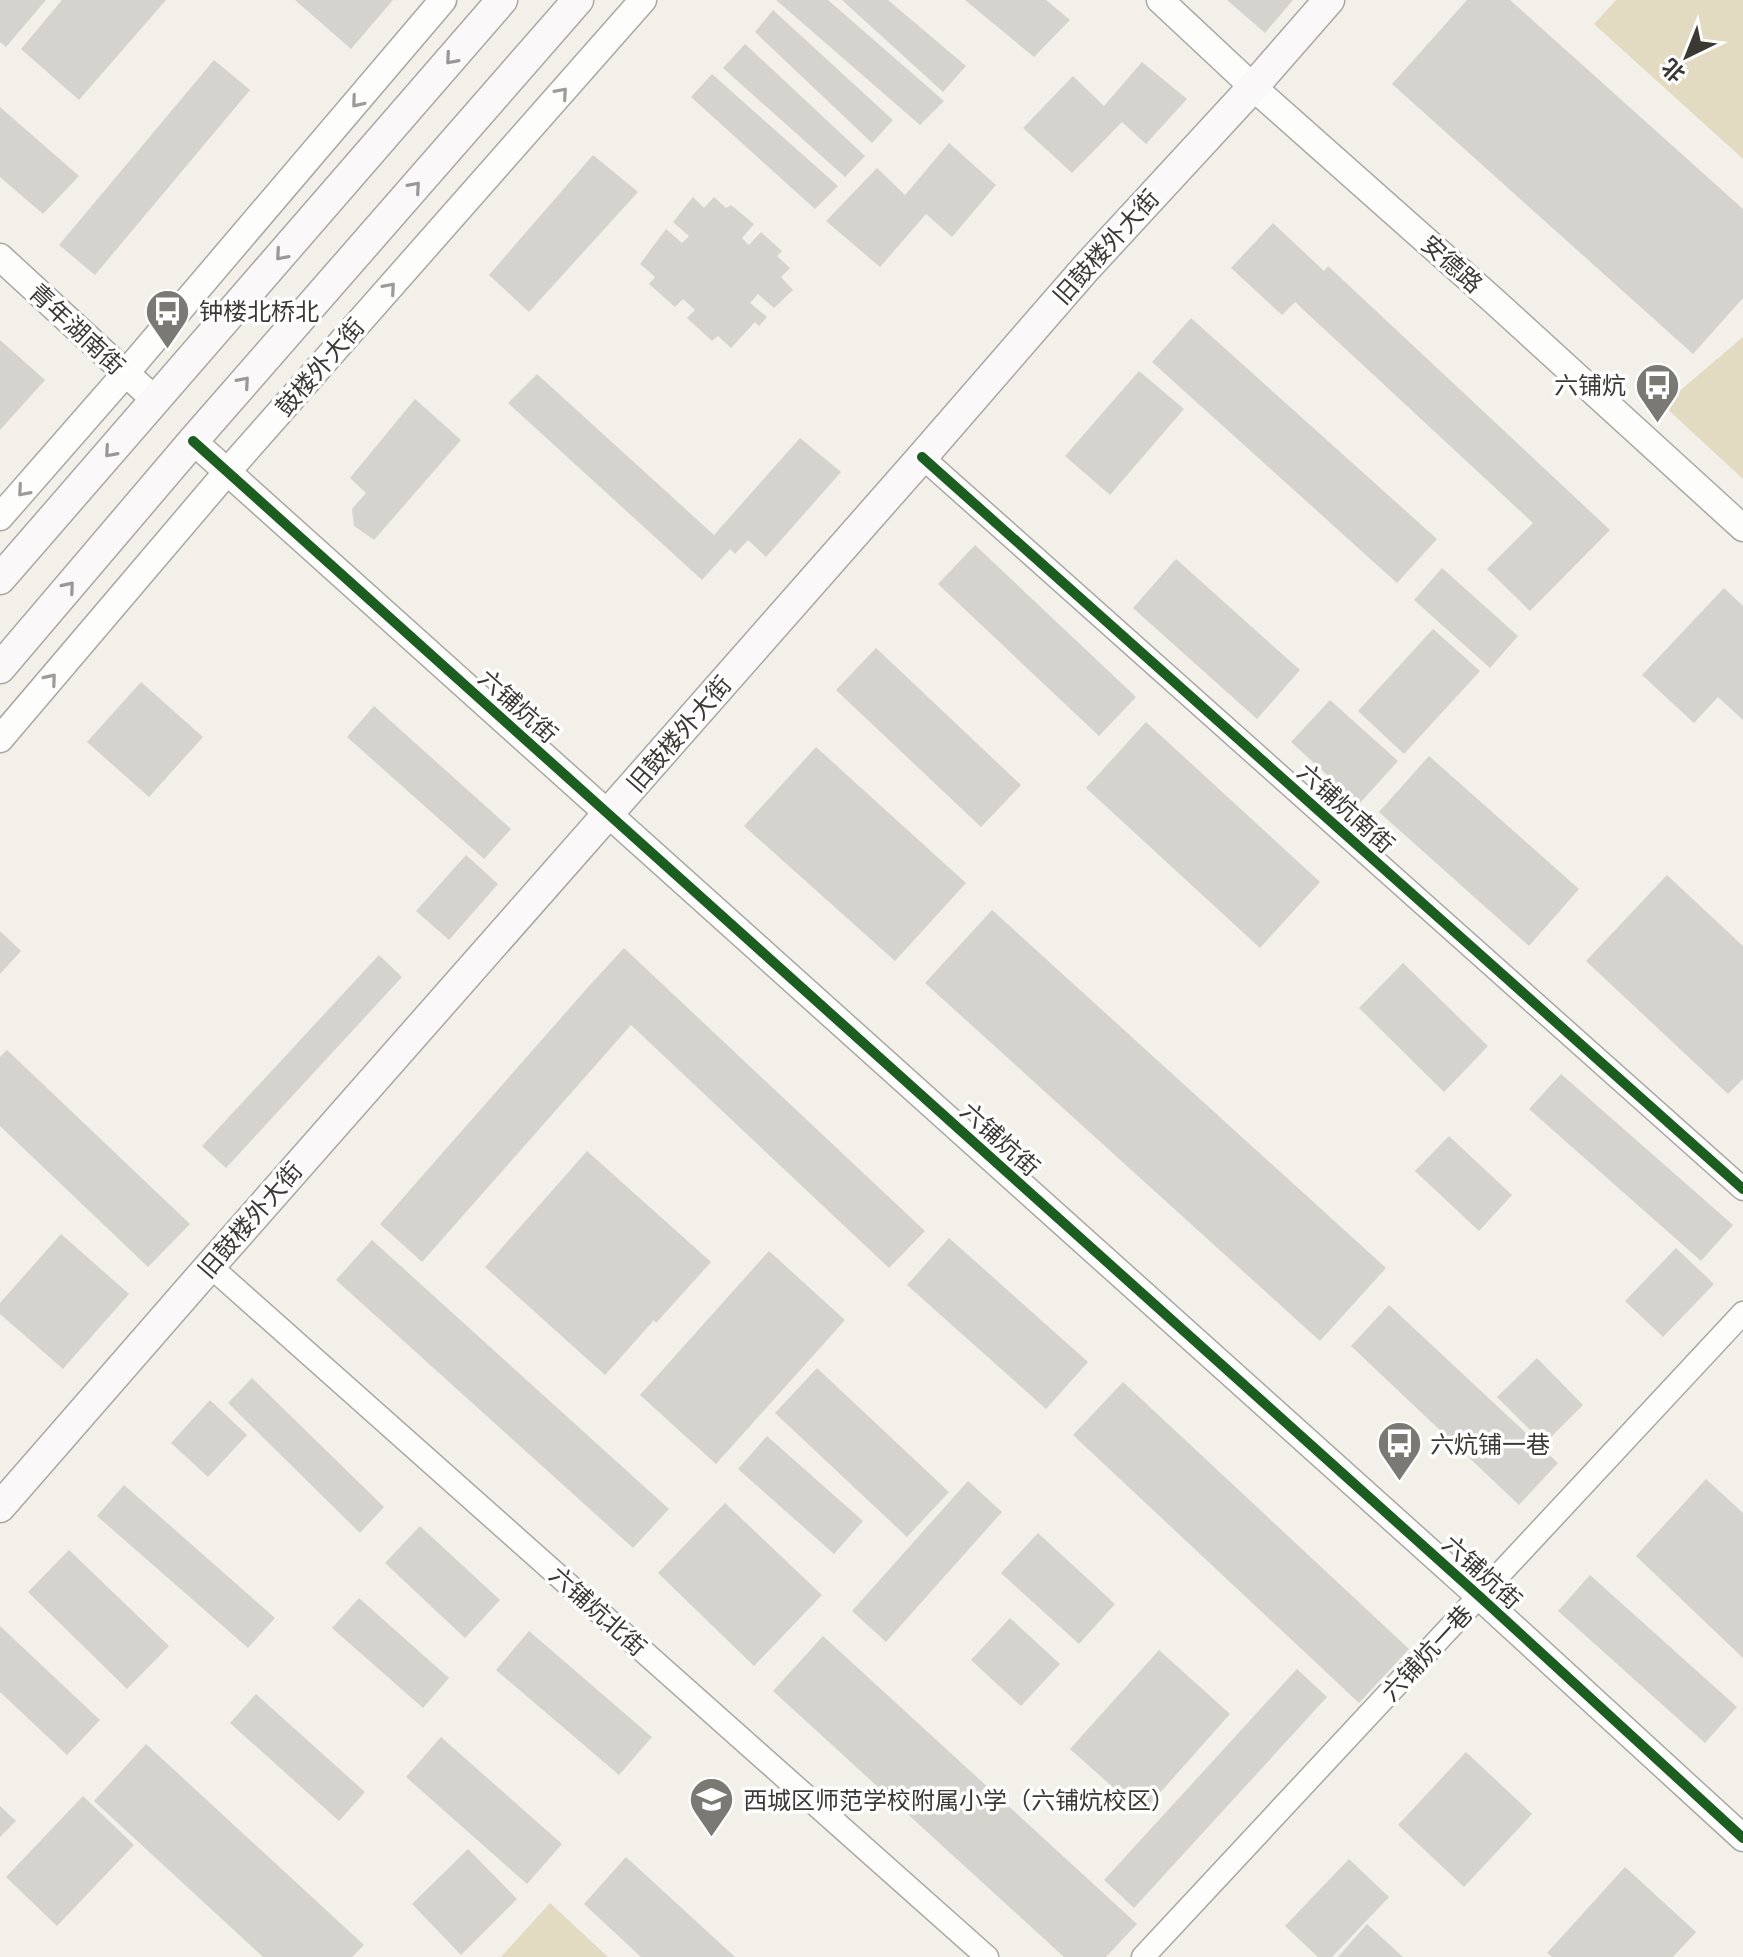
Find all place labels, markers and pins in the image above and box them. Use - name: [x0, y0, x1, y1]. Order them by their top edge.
- bus stop icon: 钟楼北桥北: [144, 287, 192, 350]
- place label: 钟楼北桥北: [199, 297, 319, 326]
- bus stop icon: 六铺炕: [1633, 361, 1681, 424]
- place label: 六铺炕: [1554, 371, 1626, 400]
- bus stop icon: 六炕铺一巷: [1375, 1420, 1423, 1483]
- place label: 六炕铺一巷: [1430, 1430, 1550, 1459]
- school or university icon: 西城区师范学校附属小学（六铺炕校区）: [688, 1776, 736, 1839]
- place label: 西城区师范学校附属小学（六铺炕校区）: [743, 1786, 1175, 1815]

